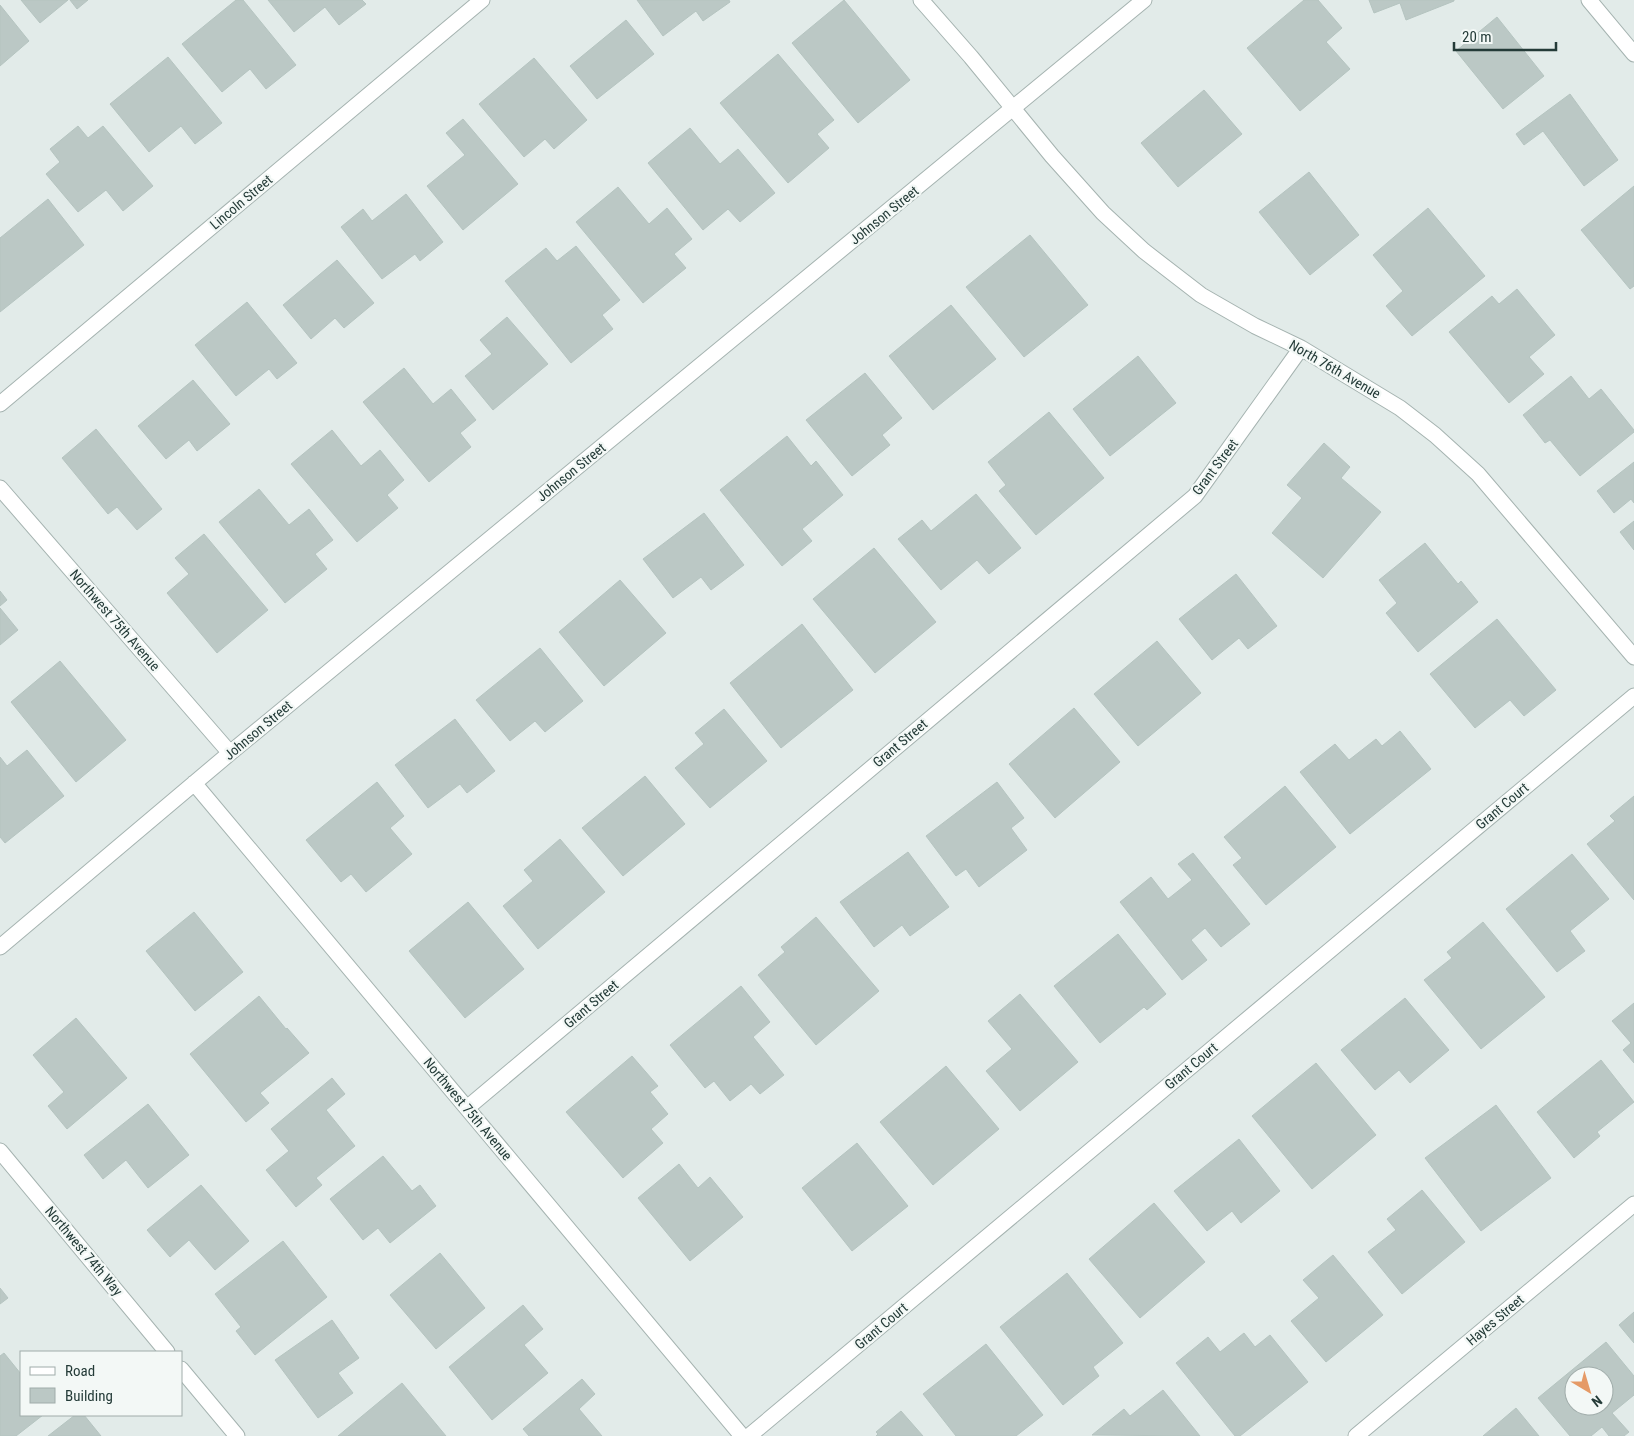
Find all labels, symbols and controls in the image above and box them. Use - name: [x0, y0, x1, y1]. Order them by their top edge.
- scale bar: [1454, 20, 1556, 52]
- text: 20 m: [1462, 28, 1492, 46]
- street label: Lincoln Street: [207, 171, 275, 233]
- street label: Johnson Street: [846, 182, 922, 248]
- street label: North 76th Avenue: [1287, 336, 1384, 402]
- street label: Grant Street: [1189, 436, 1241, 498]
- street label: Johnson Street: [533, 439, 609, 505]
- street label: Northwest 75th Avenue: [67, 566, 164, 674]
- street label: Johnson Street: [221, 697, 295, 763]
- street label: Grant Street: [870, 716, 930, 770]
- street label: Grant Court: [1472, 779, 1532, 833]
- street label: Grant Street: [561, 977, 621, 1031]
- street label: Grant Court: [1161, 1039, 1221, 1093]
- street label: Northwest 75th Avenue: [420, 1055, 516, 1164]
- street label: Northwest 74th Way: [42, 1203, 126, 1299]
- street label: Hayes Street: [1463, 1291, 1527, 1349]
- street label: Grant Court: [851, 1299, 911, 1353]
- legend: [20, 1351, 182, 1416]
- text: Road: [65, 1362, 95, 1380]
- north arrow: [1564, 1366, 1614, 1416]
- text: Building: [65, 1387, 113, 1405]
- text: N: [1589, 1392, 1605, 1410]

